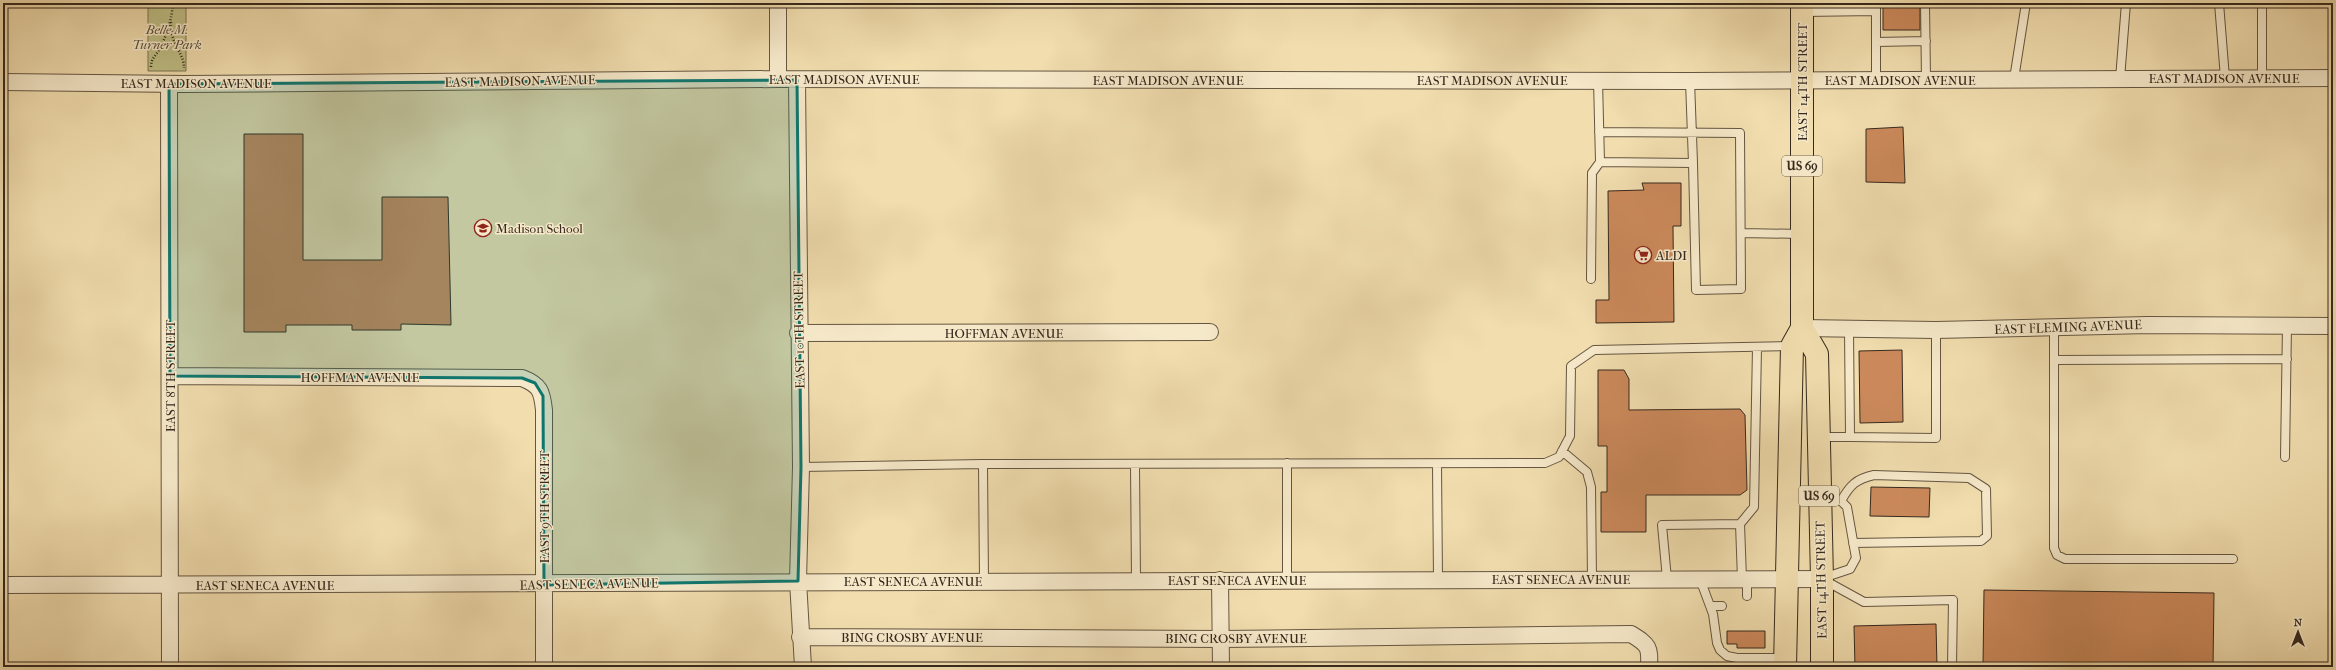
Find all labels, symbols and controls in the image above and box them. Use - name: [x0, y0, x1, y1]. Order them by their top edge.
- park label: Belle M. Turner Park: [132, 22, 202, 52]
- street label: EAST 14TH STREET: [1795, 23, 1810, 141]
- street label: EAST MADISON AVENUE: [2148, 71, 2300, 86]
- street label: EAST MADISON AVENUE: [444, 72, 596, 90]
- street label: EAST MADISON AVENUE: [768, 72, 920, 87]
- street label: EAST MADISON AVENUE: [1092, 73, 1244, 88]
- street label: EAST MADISON AVENUE: [1416, 73, 1568, 88]
- street label: EAST MADISON AVENUE: [1824, 73, 1976, 88]
- street label: EAST MADISON AVENUE: [120, 76, 272, 91]
- road number: US 69: [1782, 156, 1822, 176]
- school or university icon: Madison School: [473, 218, 493, 238]
- place label: Madison School: [496, 221, 583, 236]
- supermarket icon: ALDI: [1633, 245, 1653, 265]
- place label: ALDI: [1655, 248, 1687, 263]
- street label: EAST 10TH STREET: [790, 271, 808, 389]
- street label: EAST FLEMING AVENUE: [1994, 317, 2142, 337]
- street label: EAST 8TH STREET: [163, 320, 178, 432]
- street label: HOFFMAN AVENUE: [944, 326, 1064, 341]
- street label: HOFFMAN AVENUE: [300, 370, 420, 385]
- street label: EAST 9TH STREET: [537, 450, 552, 563]
- road number: US 69: [1799, 486, 1839, 506]
- street label: EAST 14TH STREET: [1812, 520, 1830, 639]
- street label: EAST SENECA AVENUE: [1492, 572, 1631, 587]
- street label: EAST SENECA AVENUE: [1168, 573, 1307, 588]
- street label: EAST SENECA AVENUE: [844, 574, 983, 589]
- street label: EAST SENECA AVENUE: [519, 575, 659, 593]
- street label: EAST SENECA AVENUE: [196, 578, 335, 593]
- north arrow: [2278, 612, 2318, 652]
- text: N: [2294, 616, 2303, 629]
- street label: BING CROSBY AVENUE: [841, 630, 983, 645]
- street label: BING CROSBY AVENUE: [1165, 631, 1307, 646]

